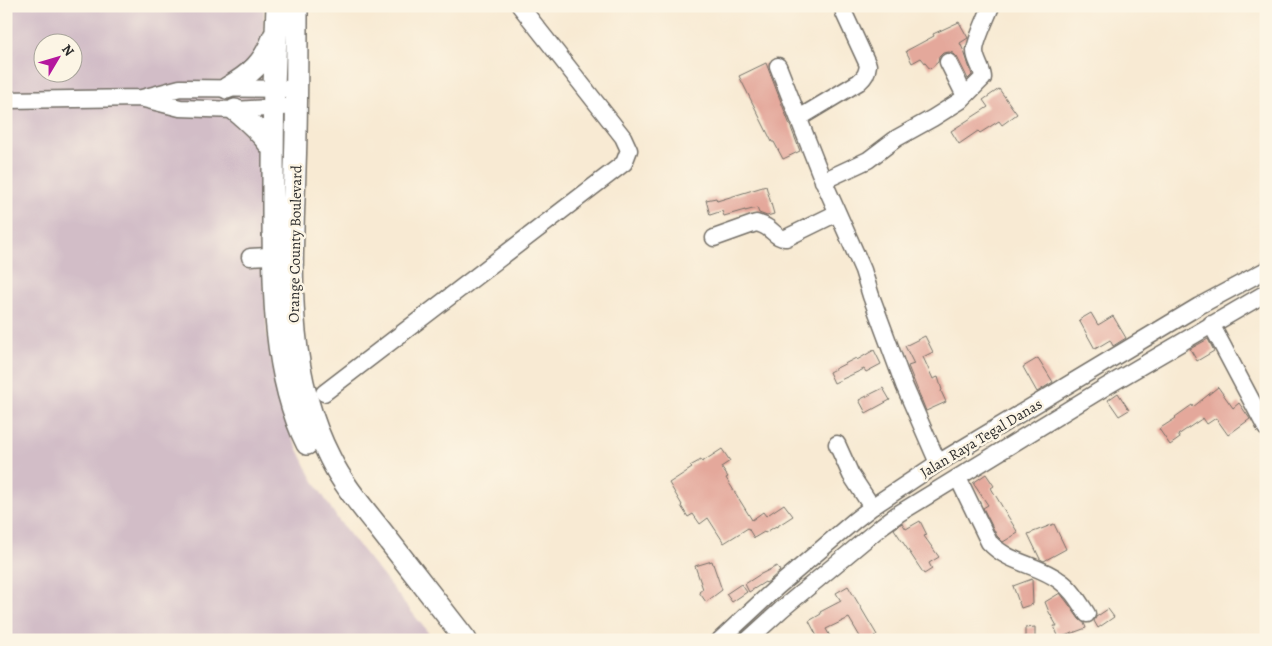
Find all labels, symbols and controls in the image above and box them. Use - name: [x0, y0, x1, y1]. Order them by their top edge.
- north arrow: [32, 32, 82, 82]
- text: N: [57, 40, 78, 60]
- street label: Orange County Boulevard: [284, 164, 306, 323]
- street label: Jalan Raya Tegal Danas: [916, 394, 1046, 482]

